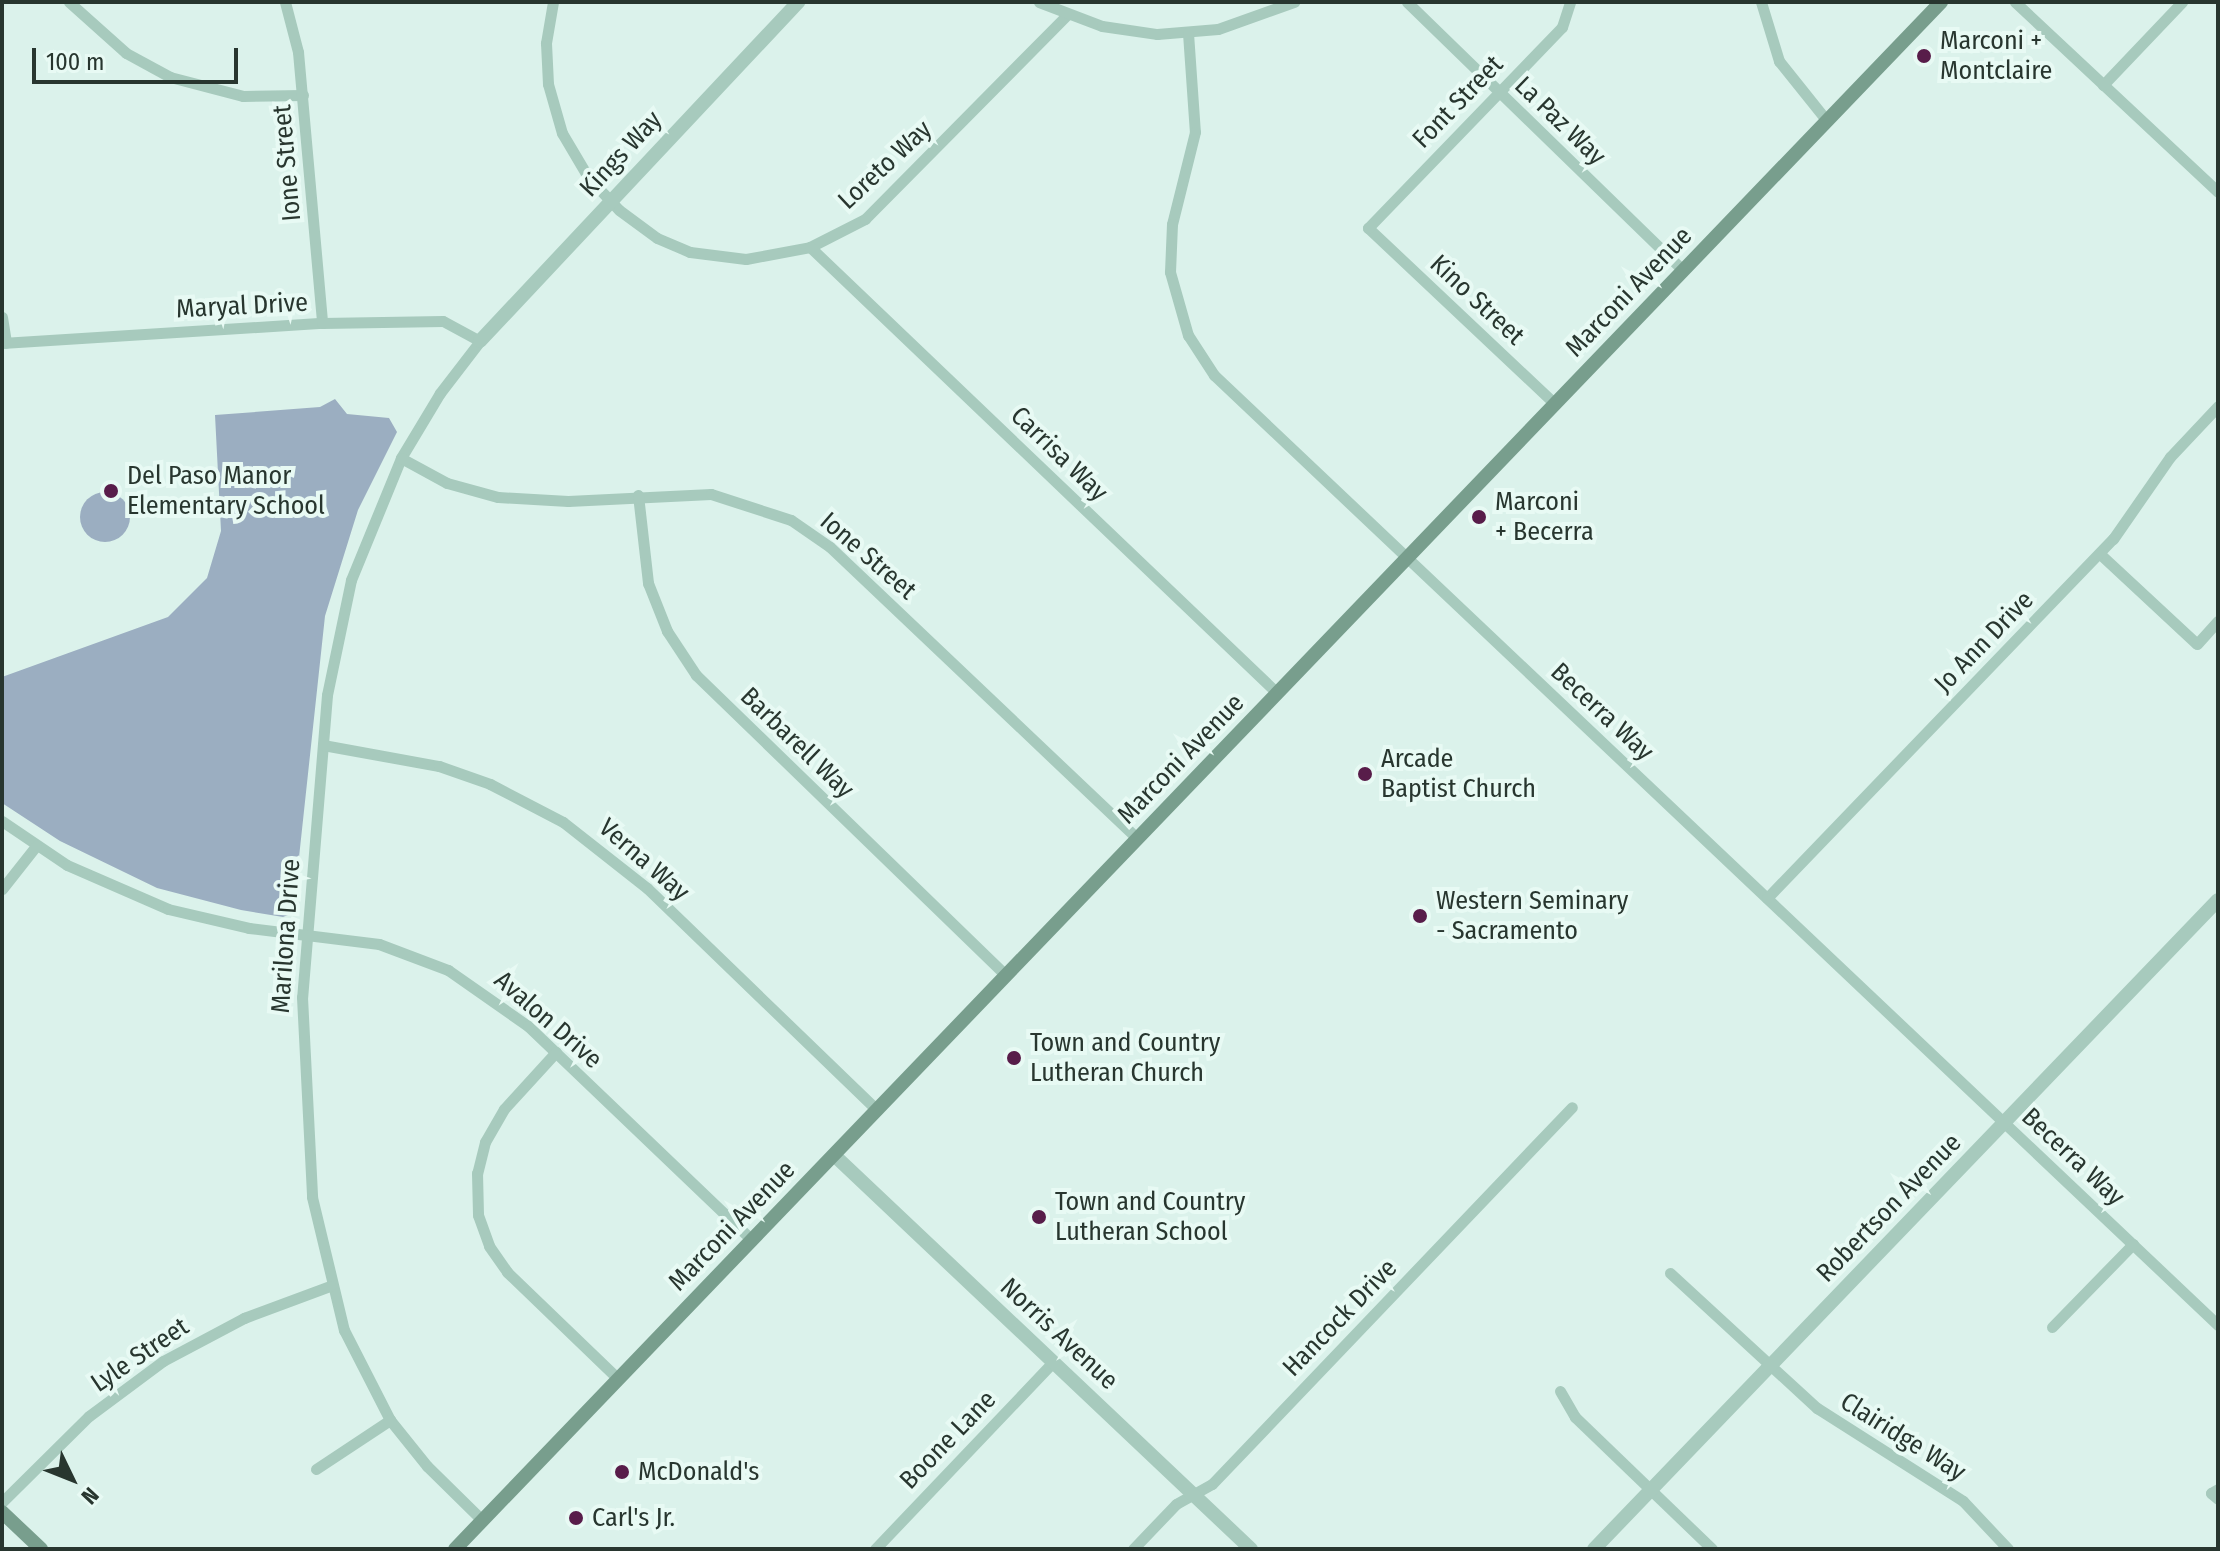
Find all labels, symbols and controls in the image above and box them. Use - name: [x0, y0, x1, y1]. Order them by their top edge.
- place label: Marconi + Montclaire: [1940, 25, 2052, 86]
- scale bar: [36, 32, 242, 82]
- marker: Marconi + Montclaire: [1915, 47, 1933, 65]
- text: 100 m: [46, 48, 104, 76]
- street label: Font Street: [1406, 49, 1510, 155]
- street label: La Paz Way: [1508, 70, 1612, 172]
- street label: Ione Street: [266, 103, 308, 223]
- street label: Kings Way: [573, 105, 669, 203]
- street label: Loreto Way: [832, 114, 938, 216]
- street label: Marconi Avenue: [1559, 221, 1699, 363]
- street label: Kino Street: [1423, 248, 1531, 352]
- street label: Maryal Drive: [175, 287, 309, 325]
- street label: Carrisa Way: [1004, 400, 1114, 508]
- place label: Del Paso Manor Elementary School: [127, 460, 325, 522]
- marker: Del Paso Manor Elementary School: [102, 482, 120, 500]
- place label: Marconi + Becerra: [1495, 486, 1594, 548]
- street label: Ione Street: [814, 506, 922, 606]
- marker: Marconi + Becerra: [1470, 508, 1488, 526]
- street label: Jo Ann Drive: [1928, 585, 2040, 699]
- street label: Becerra Way: [1544, 656, 1660, 768]
- street label: Barbarell Way: [734, 681, 860, 805]
- street label: Marconi Avenue: [1111, 688, 1251, 830]
- place label: Arcade Baptist Church: [1381, 743, 1536, 804]
- marker: Arcade Baptist Church: [1356, 765, 1374, 783]
- street label: Verna Way: [592, 812, 696, 908]
- street label: Marilona Drive: [265, 858, 307, 1014]
- place label: Western Seminary - Sacramento: [1436, 885, 1628, 946]
- marker: Western Seminary - Sacramento: [1411, 907, 1429, 925]
- street label: Avalon Drive: [488, 965, 608, 1075]
- place label: Town and Country Lutheran Church: [1030, 1027, 1220, 1088]
- marker: Town and Country Lutheran Church: [1005, 1049, 1023, 1067]
- street label: Becerra Way: [2015, 1101, 2131, 1213]
- street label: Robertson Avenue: [1810, 1127, 1968, 1289]
- street label: Marconi Avenue: [662, 1155, 802, 1297]
- place label: Town and Country Lutheran School: [1055, 1186, 1245, 1248]
- marker: Town and Country Lutheran School: [1030, 1208, 1048, 1226]
- street label: Hancock Drive: [1276, 1253, 1404, 1383]
- street label: Norris Avenue: [994, 1272, 1124, 1396]
- street label: Lyle Street: [85, 1311, 195, 1399]
- street label: Boone Lane: [893, 1384, 1003, 1496]
- street label: Clairidge Way: [1835, 1386, 1971, 1488]
- north arrow: [32, 1439, 112, 1519]
- place label: McDonald's: [638, 1456, 759, 1488]
- marker: McDonald's: [613, 1463, 631, 1481]
- text: N: [76, 1482, 104, 1510]
- place label: Carl's Jr.: [592, 1502, 675, 1534]
- marker: Carl's Jr.: [567, 1509, 585, 1527]

